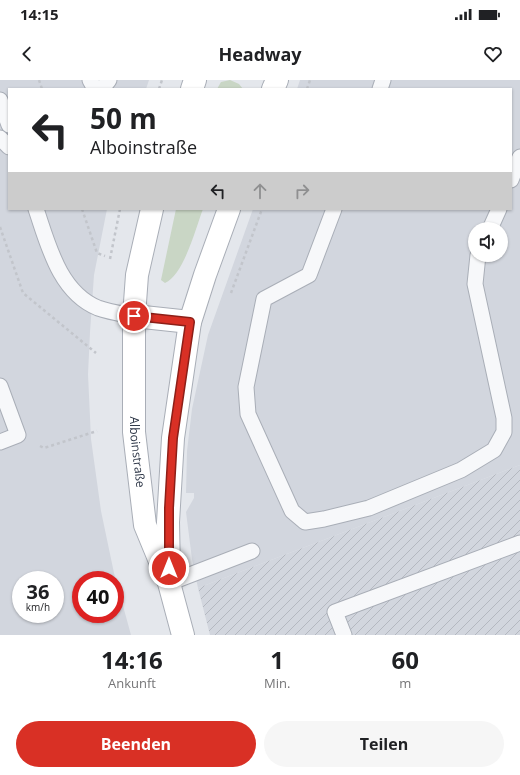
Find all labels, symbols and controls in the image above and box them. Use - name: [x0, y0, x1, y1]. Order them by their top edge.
- text: 14:15: [20, 4, 59, 24]
- text: Headway: [218, 42, 302, 66]
- icon: back: [16, 43, 38, 65]
- icon: heart: [482, 43, 504, 65]
- text: 50 m: [90, 99, 157, 137]
- icon: left: [24, 104, 76, 156]
- text: Alboinstraße: [90, 135, 197, 159]
- icon: left: [207, 180, 229, 202]
- icon: ahead: [249, 180, 271, 202]
- icon: right: [291, 180, 313, 202]
- map controls: [468, 222, 508, 262]
- button: sound: [468, 222, 508, 262]
- pin: [117, 299, 151, 333]
- icon: arrive: [123, 305, 145, 327]
- street label: Alboinstraße: [126, 417, 150, 489]
- position arrow: [148, 547, 190, 589]
- speed limit sign: 40: [72, 571, 124, 623]
- text: 36: [27, 578, 49, 605]
- text: km/h: [26, 600, 50, 614]
- text: 14:16: [101, 643, 163, 676]
- text: 1: [270, 643, 284, 676]
- text: 60: [391, 643, 419, 676]
- text: Ankunft: [108, 674, 156, 692]
- text: Min.: [264, 674, 290, 692]
- text: m: [399, 674, 411, 692]
- button: Beenden: [16, 721, 256, 767]
- button: Teilen: [264, 721, 504, 767]

